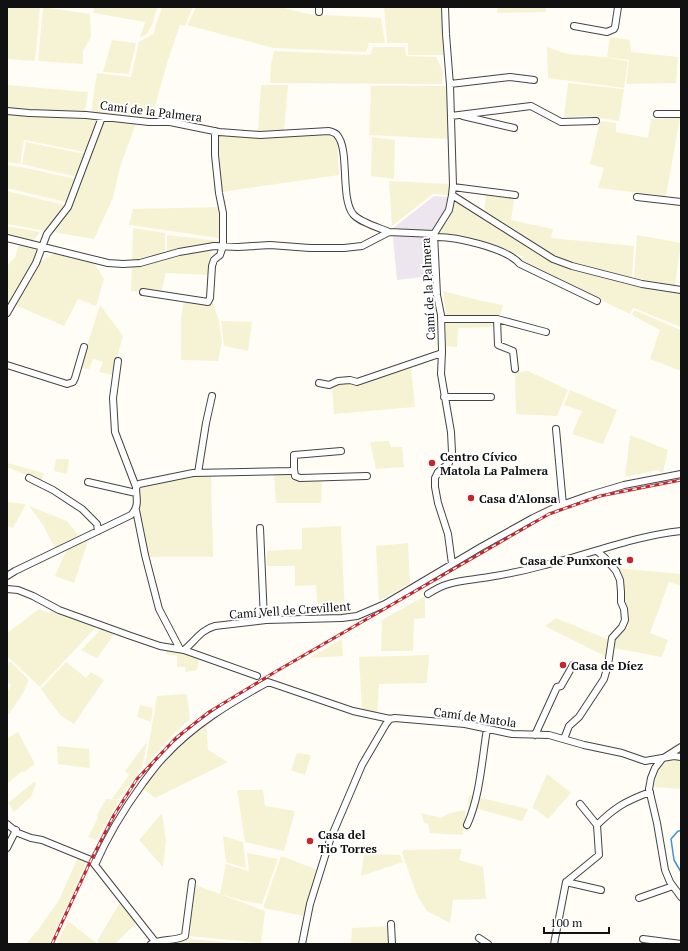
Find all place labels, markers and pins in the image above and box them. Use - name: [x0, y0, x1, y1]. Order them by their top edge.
- place label: Centro Cívico Matola La Palmera: [440, 449, 549, 478]
- marker: Centro Cívico Matola La Palmera: [427, 458, 437, 468]
- place label: Casa d'Alonsa: [479, 491, 557, 506]
- marker: Casa d'Alonsa: [466, 493, 476, 503]
- place label: Casa de Punxonet: [520, 553, 622, 568]
- marker: Casa de Punxonet: [625, 555, 635, 565]
- place label: Casa de Díez: [571, 658, 643, 673]
- marker: Casa de Díez: [558, 660, 568, 670]
- place label: Casa del Tio Torres: [318, 827, 378, 856]
- marker: Casa del Tio Torres: [305, 836, 315, 846]

